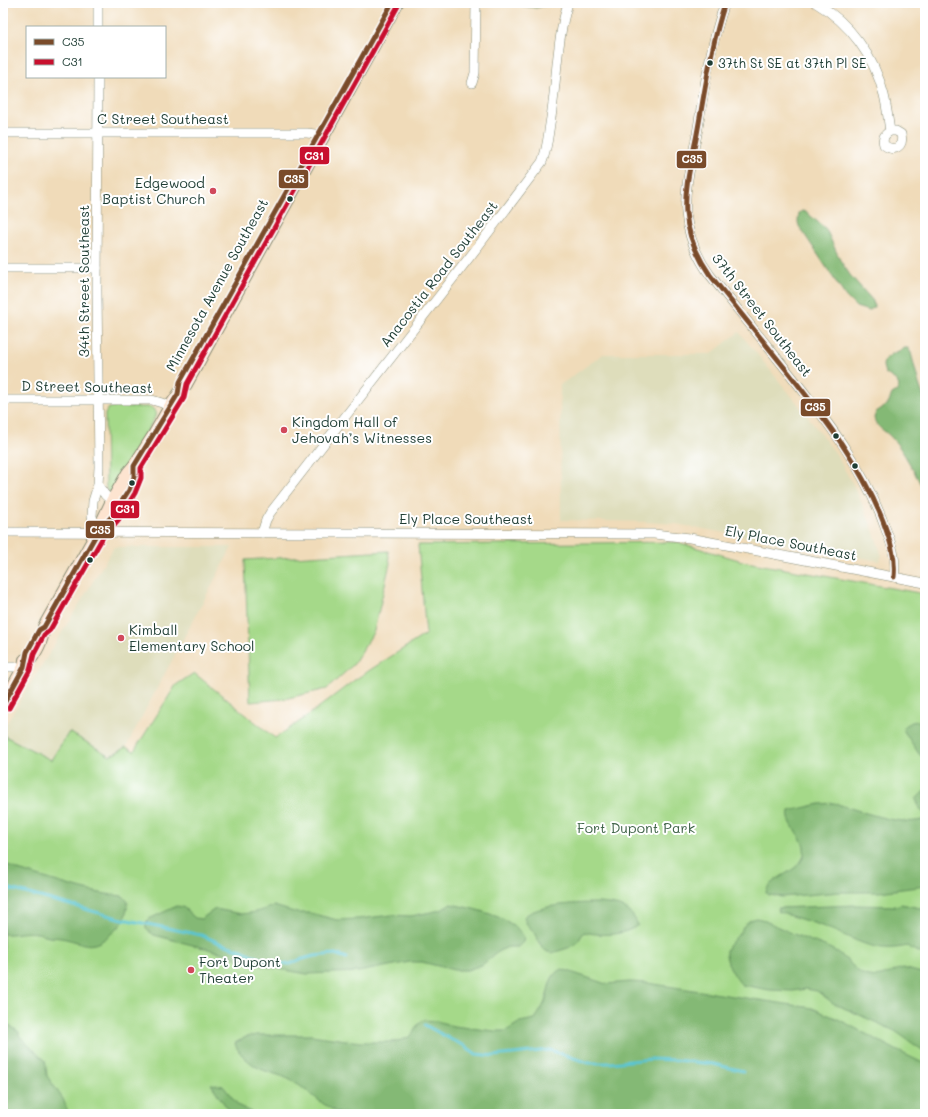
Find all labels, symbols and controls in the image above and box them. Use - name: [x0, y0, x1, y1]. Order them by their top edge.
- legend: [26, 26, 166, 78]
- text: C35: [62, 33, 85, 49]
- text: C31: [62, 53, 83, 69]
- place label: 37th St SE at 37th Pl SE: [718, 54, 866, 71]
- marker: 37th St SE at 37th Pl SE: [705, 58, 715, 68]
- street label: C Street Southeast: [97, 109, 229, 128]
- line badge: C31: [299, 146, 330, 165]
- text: C31: [304, 148, 324, 163]
- line badge: C35: [676, 150, 707, 169]
- text: C35: [681, 151, 703, 166]
- line badge: C35: [278, 169, 309, 189]
- text: C35: [283, 171, 305, 186]
- place label: Edgewood Baptist Church: [102, 173, 205, 208]
- marker: Edgewood Baptist Church: [208, 186, 218, 196]
- unlabelled marker: [285, 194, 295, 204]
- street label: Minnesota Avenue Southeast: [161, 195, 272, 375]
- street label: Anacostia Road Southeast: [375, 197, 502, 351]
- street label: 34th Street Southeast: [74, 205, 93, 357]
- street label: 37th Street Southeast: [708, 249, 817, 380]
- street label: D Street Southeast: [21, 376, 153, 397]
- line badge: C35: [800, 398, 831, 417]
- text: C35: [804, 399, 826, 414]
- place label: Kingdom Hall of Jehovah’s Witnesses: [292, 412, 432, 447]
- marker: Kingdom Hall of Jehovah’s Witnesses: [279, 425, 289, 435]
- unlabelled marker: [831, 431, 841, 441]
- unlabelled marker: [850, 461, 860, 471]
- unlabelled marker: [127, 478, 137, 488]
- line badge: C31: [110, 500, 140, 519]
- text: C31: [115, 501, 135, 516]
- street label: Ely Place Southeast: [399, 509, 533, 528]
- line badge: C35: [85, 520, 115, 539]
- street label: Ely Place Southeast: [724, 520, 859, 565]
- text: C35: [89, 522, 111, 537]
- unlabelled marker: [85, 555, 95, 565]
- place label: Kimball Elementary School: [129, 620, 255, 655]
- marker: Kimball Elementary School: [116, 633, 126, 643]
- park label: Fort Dupont Park: [577, 818, 695, 837]
- place label: Fort Dupont Theater: [199, 952, 281, 987]
- marker: Fort Dupont Theater: [186, 965, 196, 975]

